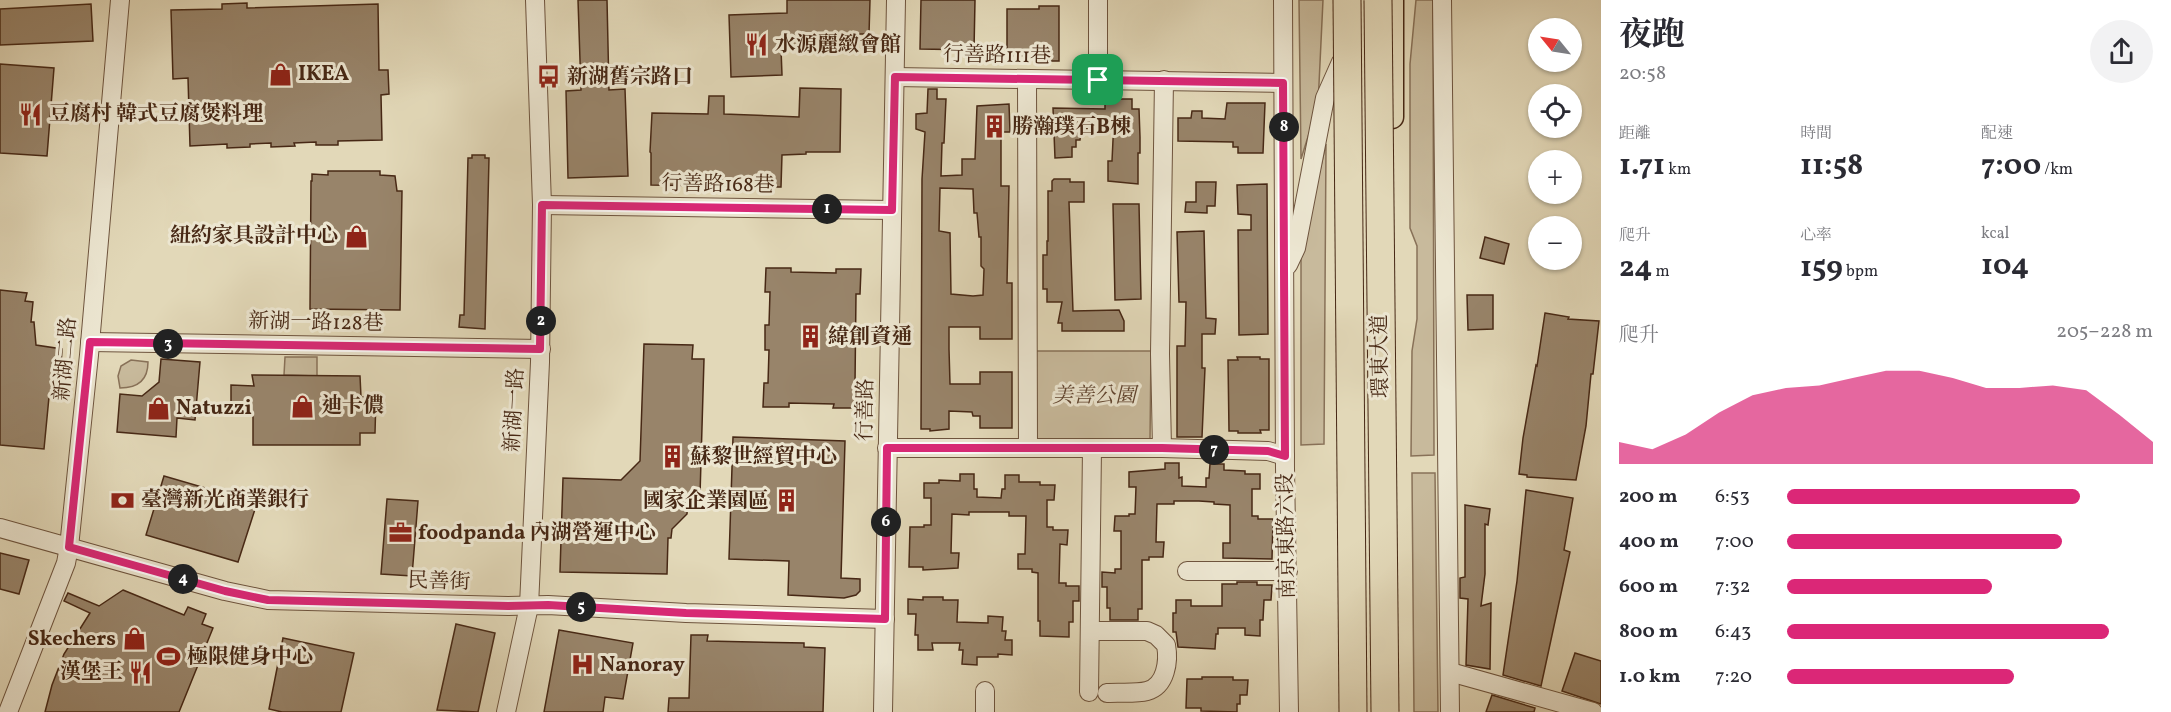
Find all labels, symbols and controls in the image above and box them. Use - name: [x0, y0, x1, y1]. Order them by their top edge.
- text: 夜跑: [1619, 14, 1685, 60]
- north arrow: [1528, 18, 1582, 72]
- map controls: [1528, 18, 1582, 270]
- button: share: [2090, 20, 2153, 83]
- place label: 水源麗緻會館: [775, 31, 901, 60]
- restaurant icon: 水源麗緻會館: [744, 32, 770, 58]
- street label: 行善路111巷: [943, 41, 1051, 71]
- pin: [1072, 54, 1123, 105]
- place label: IKEA: [298, 60, 349, 89]
- text: 20:58: [1619, 60, 1666, 88]
- shop icon: IKEA: [267, 61, 293, 87]
- place label: 新湖舊宗路口: [567, 63, 693, 92]
- icon: arrive: [1081, 63, 1114, 96]
- bus stop icon: 新湖舊宗路口: [536, 64, 562, 90]
- button: locate: [1528, 84, 1582, 138]
- place label: 豆腐村 韓式豆腐煲料理: [49, 100, 263, 129]
- restaurant icon: 豆腐村 韓式豆腐煲料理: [18, 101, 44, 127]
- pin: 8: [1269, 112, 1299, 142]
- place label: 勝瀚璞石B棟: [1012, 113, 1131, 142]
- building icon: 勝瀚璞石B棟: [981, 114, 1007, 140]
- text: 8: [1280, 116, 1288, 138]
- text: 距離: [1619, 123, 1651, 145]
- text: 時間: [1800, 123, 1832, 145]
- text: 配速: [1981, 123, 2013, 145]
- text: 1.71: [1619, 145, 1665, 187]
- text: 11:58: [1800, 145, 1863, 187]
- text: 7:00: [1981, 145, 2041, 187]
- button: +: [1528, 150, 1582, 204]
- text: km: [1665, 159, 1691, 181]
- text: /km: [2041, 159, 2073, 181]
- street label: 行善路168巷: [661, 170, 775, 200]
- pin: 1: [812, 194, 842, 224]
- text: 1: [824, 198, 830, 220]
- button: −: [1528, 216, 1582, 270]
- place label: 紐約家具設計中心: [170, 222, 338, 251]
- shop icon: 紐約家具設計中心: [343, 223, 369, 249]
- text: kcal: [1981, 223, 2009, 245]
- text: 爬升: [1619, 225, 1651, 247]
- text: 心率: [1800, 225, 1832, 247]
- text: 104: [1981, 245, 2029, 287]
- text: 24: [1619, 247, 1652, 289]
- text: 159: [1800, 247, 1843, 289]
- text: m: [1652, 261, 1670, 283]
- text: bpm: [1843, 261, 1878, 283]
- pin: 2: [526, 306, 556, 336]
- street label: 新湖一路128巷: [248, 307, 384, 339]
- text: 2: [537, 310, 545, 332]
- street label: 環東大道: [1366, 314, 1396, 398]
- street label: 新湖二路: [48, 316, 84, 402]
- text: 205–228 m: [2056, 318, 2153, 346]
- text: 爬升: [1619, 322, 1659, 350]
- place label: 緯創資通: [828, 323, 912, 352]
- building icon: 緯創資通: [797, 324, 823, 350]
- pin: 3: [153, 329, 183, 359]
- text: 3: [164, 333, 172, 355]
- street label: 新湖一路: [498, 367, 532, 453]
- street label: 行善路: [851, 378, 881, 442]
- park label: 美善公園: [1052, 382, 1139, 411]
- place label: 迪卡儂: [321, 392, 384, 421]
- shop icon: 迪卡儂: [290, 393, 316, 419]
- place label: Natuzzi: [176, 394, 252, 423]
- shop icon: Natuzzi: [145, 395, 171, 421]
- pin: 7: [1199, 435, 1229, 465]
- text: 7: [1210, 439, 1218, 461]
- place label: 蘇黎世經貿中心: [690, 443, 837, 472]
- building icon: 蘇黎世經貿中心: [659, 444, 685, 470]
- street label: 南京東路六段: [1271, 473, 1303, 599]
- text: 200 m: [1619, 483, 1677, 511]
- text: 6:53: [1715, 483, 1750, 511]
- place label: 臺灣新光商業銀行: [141, 486, 309, 515]
- bank icon: 臺灣新光商業銀行: [110, 487, 136, 513]
- place label: 國家企業園區: [643, 487, 769, 516]
- building icon: 國家企業園區: [774, 488, 800, 514]
- pin: 6: [871, 507, 901, 537]
- text: 6: [882, 511, 890, 533]
- place label: foodpanda 內湖營運中心: [418, 519, 656, 548]
- office icon: foodpanda 內湖營運中心: [387, 520, 413, 546]
- text: 400 m: [1619, 528, 1679, 556]
- text: 7:00: [1715, 528, 1754, 556]
- pin: 4: [168, 564, 198, 594]
- street label: 民善街: [407, 566, 471, 598]
- text: 4: [178, 568, 188, 590]
- text: 600 m: [1619, 573, 1678, 601]
- text: 7:32: [1715, 573, 1750, 601]
- pin: 5: [566, 592, 596, 622]
- text: 5: [577, 596, 585, 618]
- text: 800 m: [1619, 618, 1678, 646]
- text: 6:43: [1715, 618, 1751, 646]
- place label: Skechers: [28, 625, 116, 654]
- shop icon: Skechers: [121, 626, 147, 652]
- place label: 極限健身中心: [187, 643, 313, 672]
- sports icon: 極限健身中心: [156, 644, 182, 670]
- place label: Nanoray: [600, 651, 685, 680]
- hospital icon: Nanoray: [569, 652, 595, 678]
- place label: 漢堡王: [60, 658, 123, 687]
- restaurant icon: 漢堡王: [128, 659, 154, 685]
- text: 1.0 km: [1619, 663, 1681, 691]
- text: 7:20: [1715, 663, 1752, 691]

